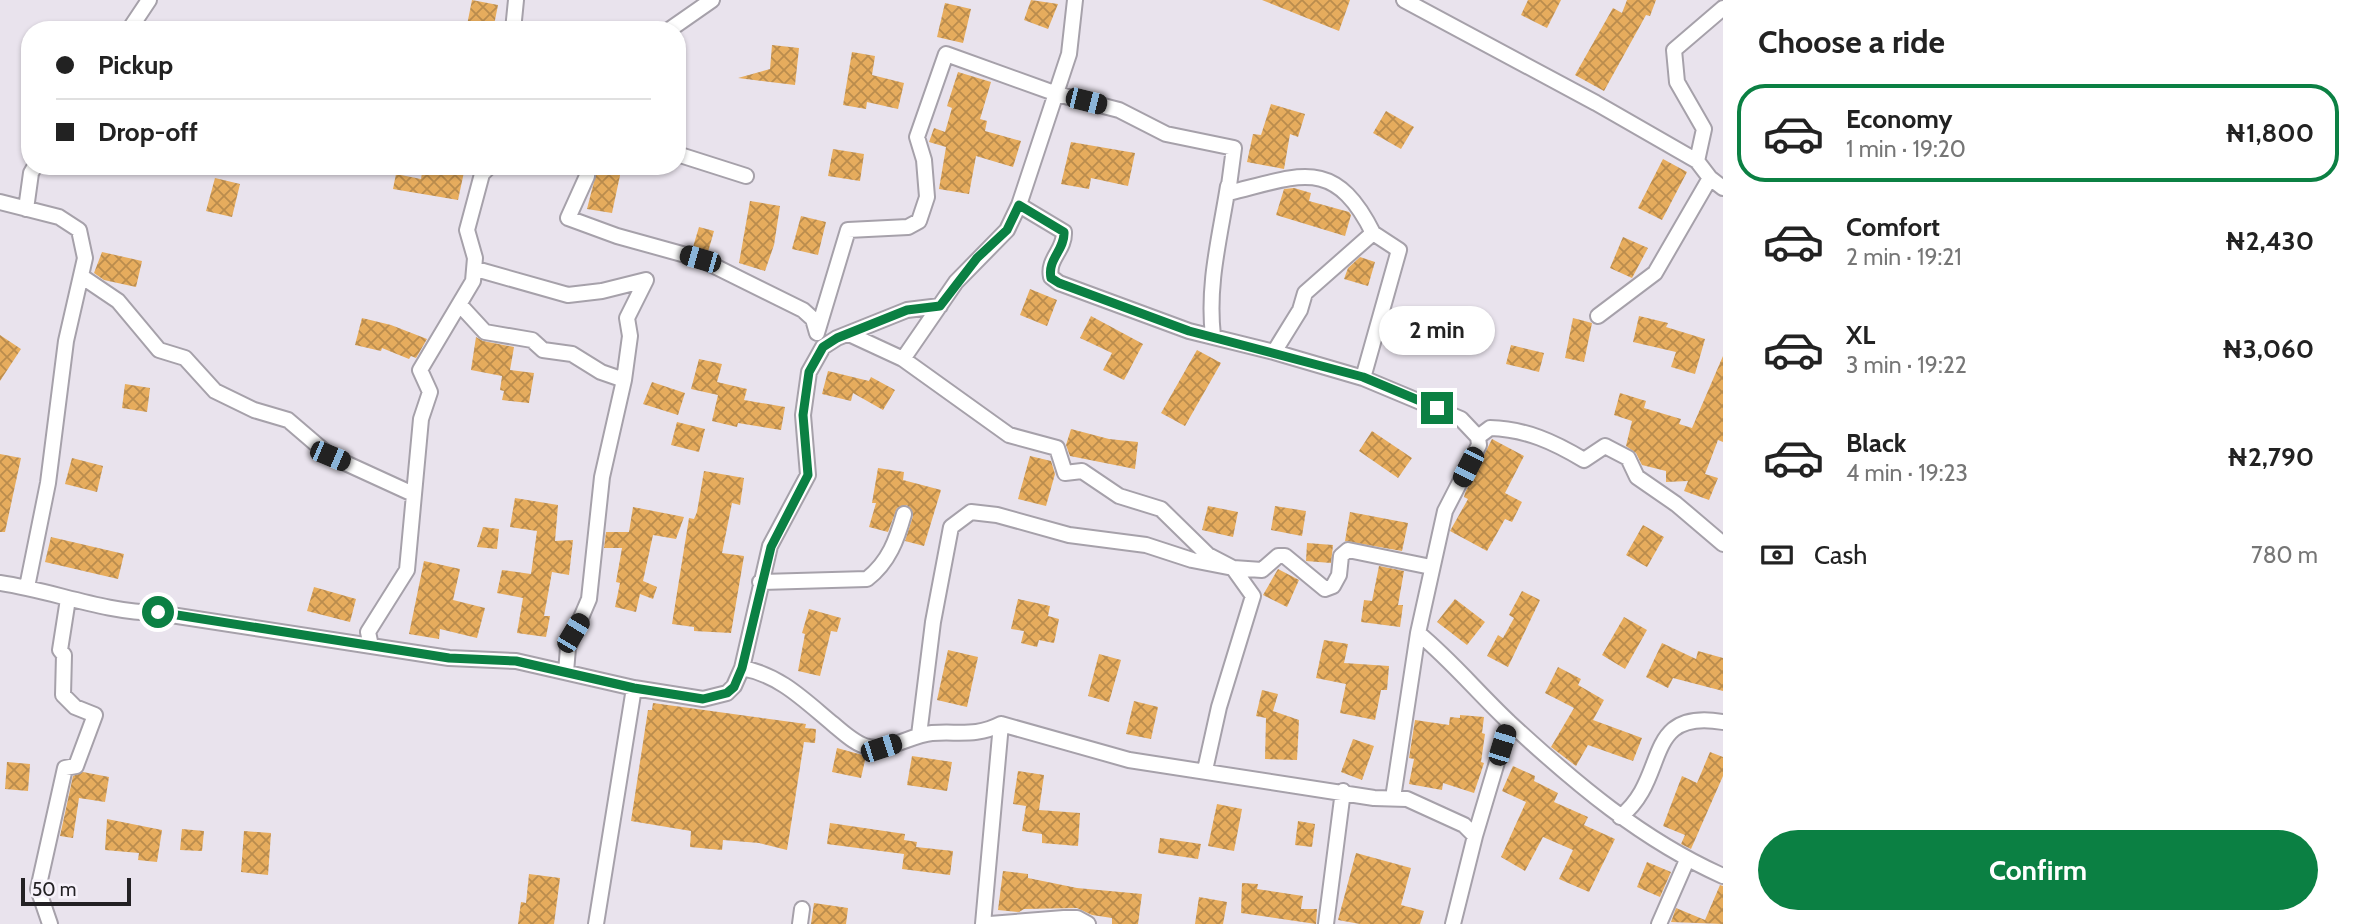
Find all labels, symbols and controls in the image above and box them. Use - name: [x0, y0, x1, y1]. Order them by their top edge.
- text: Choose a ride: [1758, 22, 1945, 61]
- text: Pickup: [98, 49, 173, 81]
- car: [1064, 86, 1109, 116]
- icon: car: [1762, 102, 1825, 165]
- text: Economy: [1846, 103, 1952, 135]
- text: Drop-off: [98, 116, 198, 148]
- text: ₦1,800: [2225, 117, 2314, 149]
- text: 1 min · 19:20: [1846, 135, 1966, 163]
- icon: car: [1762, 210, 1825, 273]
- text: Comfort: [1846, 211, 1940, 243]
- text: ₦2,430: [2225, 225, 2314, 257]
- car: [677, 243, 724, 275]
- text: 2 min · 19:21: [1846, 243, 1962, 271]
- callout: 2 min: [1379, 306, 1495, 356]
- text: 2 min: [1409, 316, 1465, 344]
- icon: car: [1762, 318, 1825, 381]
- text: XL: [1846, 319, 1875, 351]
- text: ₦3,060: [2222, 333, 2314, 365]
- text: 3 min · 19:22: [1846, 351, 1967, 379]
- route end: [1421, 392, 1453, 424]
- icon: car: [1762, 426, 1825, 489]
- text: Black: [1846, 427, 1906, 459]
- car: [307, 438, 354, 474]
- text: ₦2,790: [2227, 441, 2314, 473]
- car: [1450, 444, 1487, 490]
- text: 4 min · 19:23: [1846, 459, 1968, 487]
- icon: cash: [1758, 536, 1796, 574]
- text: Cash: [1814, 539, 1867, 571]
- text: 780 m: [2251, 541, 2318, 569]
- route start: [142, 596, 174, 628]
- car: [554, 610, 593, 656]
- car: [1486, 722, 1519, 768]
- car: [858, 732, 905, 764]
- button: Confirm: [1758, 830, 2318, 910]
- scale bar: [21, 875, 131, 907]
- text: 50 m: [32, 878, 76, 901]

